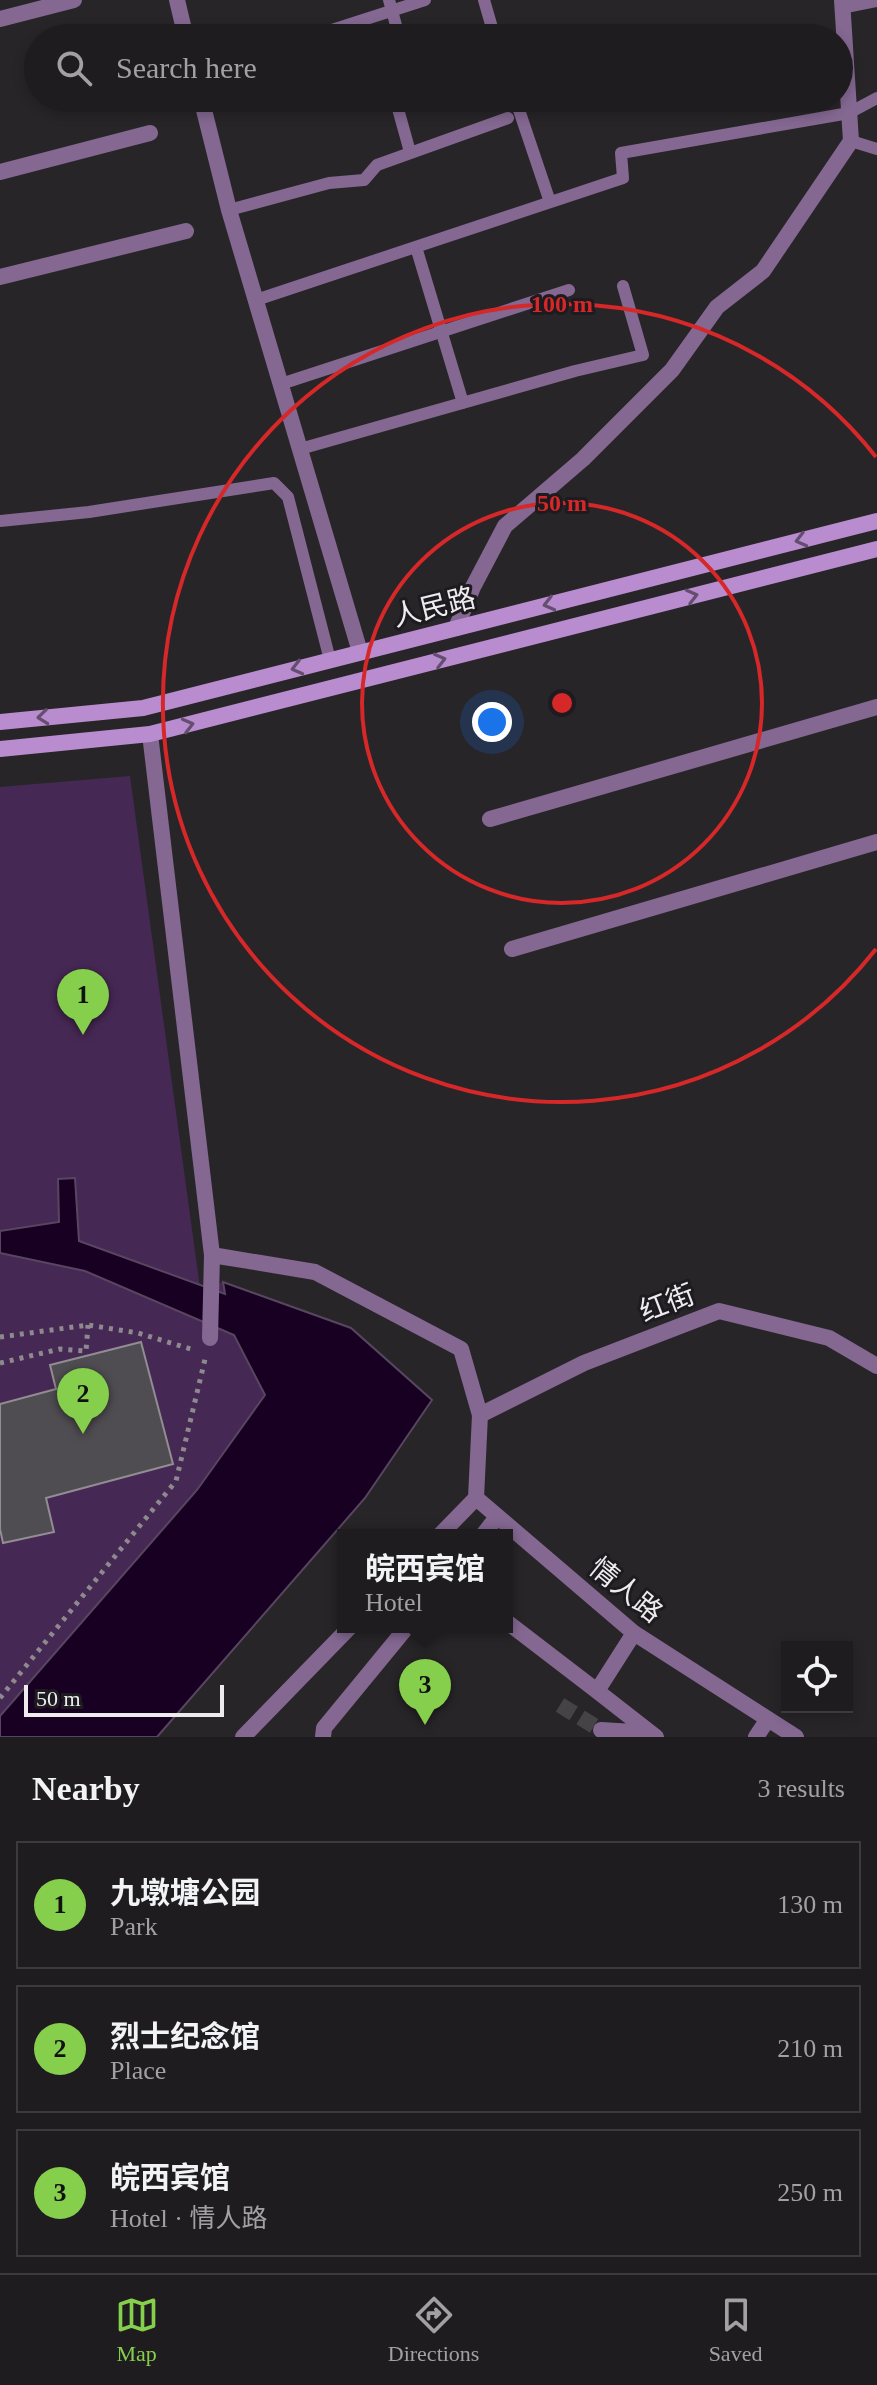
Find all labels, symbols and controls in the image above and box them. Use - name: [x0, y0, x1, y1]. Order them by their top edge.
- search box: [24, 24, 853, 112]
- icon: search: [52, 46, 96, 90]
- text: Search here: [116, 51, 257, 84]
- text: 100 m: [531, 291, 593, 317]
- text: 50 m: [537, 490, 587, 516]
- one-way arrow: [795, 531, 809, 548]
- street label: 人民路: [389, 582, 479, 632]
- one-way arrow: [685, 589, 698, 606]
- one-way arrow: [543, 595, 557, 612]
- one-way arrow: [433, 653, 446, 670]
- one-way arrow: [291, 659, 305, 676]
- centre of rings: [548, 689, 576, 717]
- your location: [472, 702, 512, 742]
- one-way arrow: [36, 709, 49, 726]
- one-way arrow: [181, 717, 194, 734]
- pin: 1: [57, 969, 109, 1035]
- street label: 红街: [635, 1278, 699, 1328]
- pin: 2: [57, 1368, 109, 1434]
- popup: [337, 1529, 513, 1633]
- text: 皖西宾馆: [365, 1552, 485, 1585]
- street label: 情人路: [584, 1552, 668, 1628]
- text: Hotel: [365, 1588, 423, 1617]
- map controls: [781, 1641, 853, 1713]
- button: locate: [781, 1641, 853, 1713]
- pin: 3: [399, 1659, 451, 1725]
- scale bar: [24, 1681, 224, 1717]
- text: 50 m: [36, 1686, 81, 1711]
- text: Nearby: [32, 1770, 140, 1807]
- text: 3 results: [758, 1774, 845, 1803]
- text: 九墩塘公园: [110, 1876, 260, 1909]
- text: 1: [54, 1890, 67, 1919]
- text: 130 m: [777, 1890, 843, 1919]
- text: Park: [110, 1912, 158, 1941]
- text: 烈士纪念馆: [110, 2020, 260, 2053]
- text: 2: [54, 2034, 67, 2063]
- text: 210 m: [777, 2034, 843, 2063]
- text: Place: [110, 2056, 166, 2085]
- text: 皖西宾馆: [110, 2161, 230, 2194]
- text: 3: [54, 2178, 67, 2207]
- text: 250 m: [777, 2178, 843, 2207]
- text: Hotel · 情人路: [110, 2204, 267, 2233]
- tab: Map: [115, 2293, 159, 2367]
- tab: Directions: [388, 2293, 479, 2367]
- tab: Saved: [709, 2293, 762, 2367]

